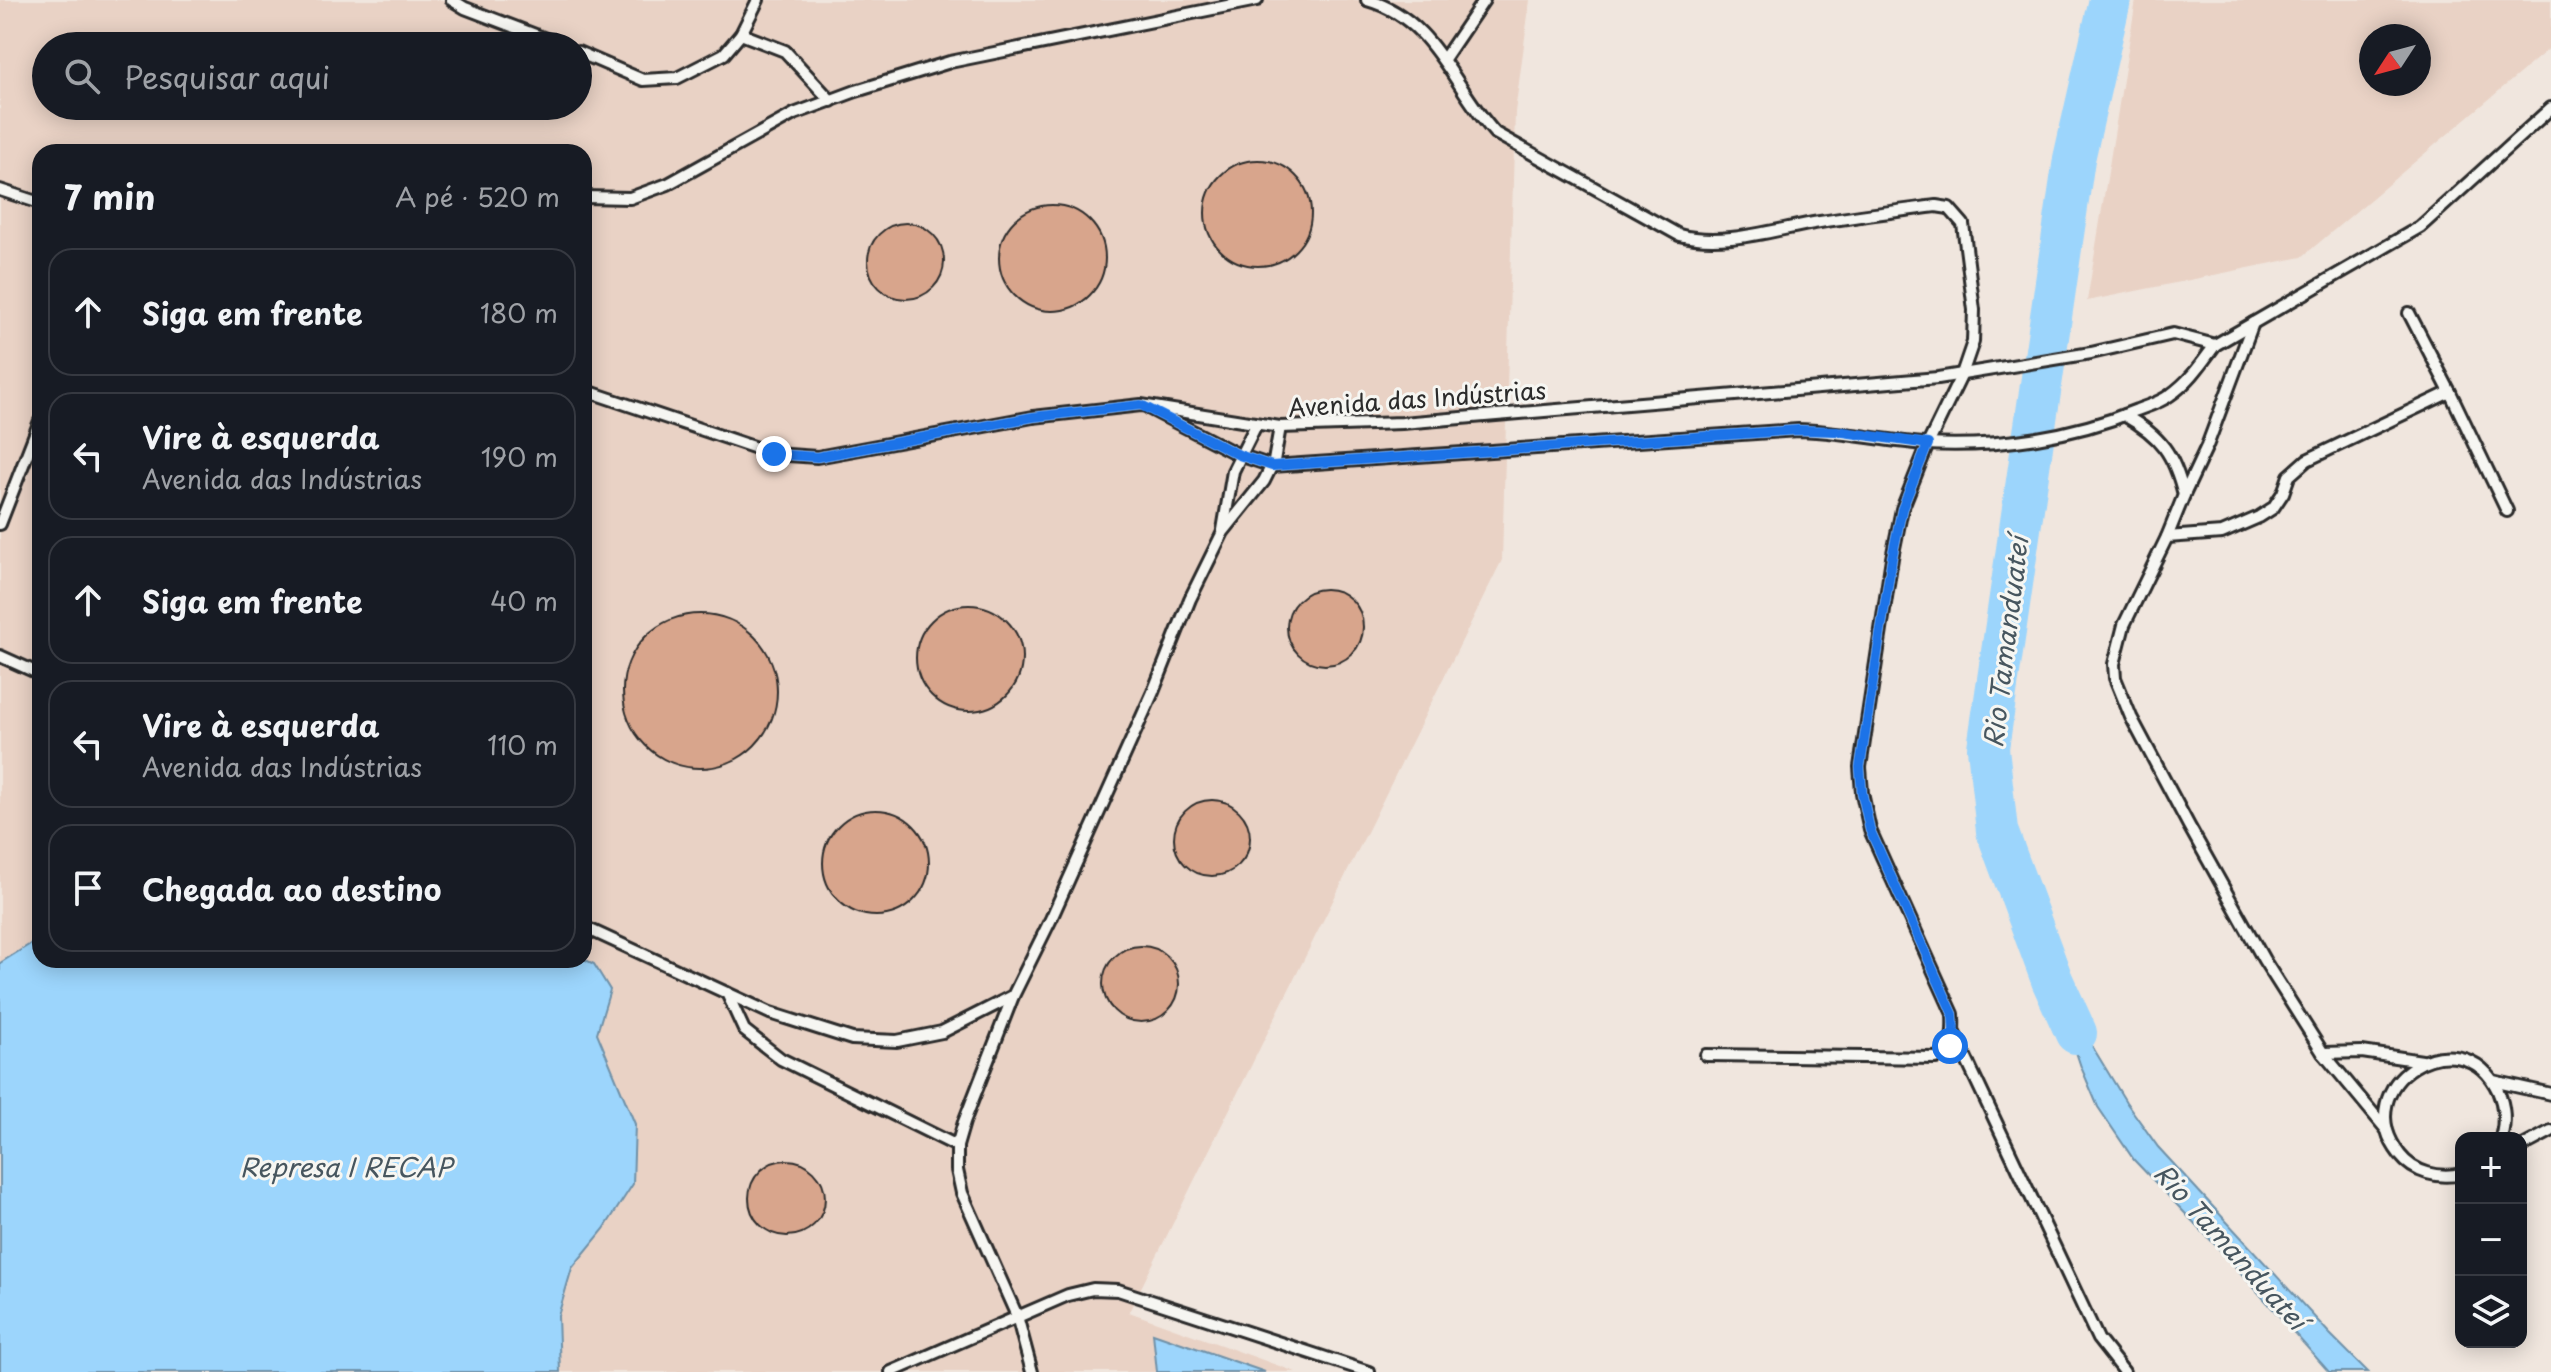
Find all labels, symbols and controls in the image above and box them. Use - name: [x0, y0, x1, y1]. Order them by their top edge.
- north arrow: [2359, 24, 2431, 96]
- search box: [32, 32, 592, 120]
- icon: search: [60, 54, 104, 98]
- text: Pesquisar aqui: [124, 54, 330, 99]
- text: 7 min: [64, 170, 155, 222]
- text: A pé · 520 m: [395, 177, 560, 216]
- icon: ahead: [66, 290, 110, 334]
- text: Siga em frente: [142, 290, 363, 335]
- text: 180 m: [480, 293, 558, 332]
- street label: Avenida das Indústrias: [1287, 371, 1547, 425]
- text: Vire à esquerda: [142, 414, 380, 459]
- icon: left: [66, 434, 110, 478]
- route end: [756, 436, 792, 472]
- text: 190 m: [481, 437, 558, 476]
- text: Avenida das Indústrias: [142, 459, 422, 498]
- water label: Rio Tamanduateí: [1973, 529, 2038, 750]
- icon: ahead: [66, 578, 110, 622]
- text: Siga em frente: [142, 578, 363, 623]
- text: 40 m: [490, 581, 558, 620]
- text: Vire à esquerda: [142, 702, 380, 747]
- icon: left: [66, 722, 110, 766]
- text: 110 m: [487, 725, 558, 764]
- text: Avenida das Indústrias: [142, 747, 422, 786]
- icon: arrive: [66, 866, 110, 910]
- text: Chegada ao destino: [142, 866, 441, 911]
- route start: [1932, 1028, 1968, 1064]
- map controls: [2455, 1132, 2527, 1348]
- button: +: [2455, 1132, 2527, 1204]
- water label: Represa I RECAP: [240, 1147, 455, 1186]
- water label: Rio Tamanduateí: [2146, 1154, 2320, 1342]
- button: −: [2455, 1204, 2527, 1276]
- button: layers: [2455, 1276, 2527, 1348]

